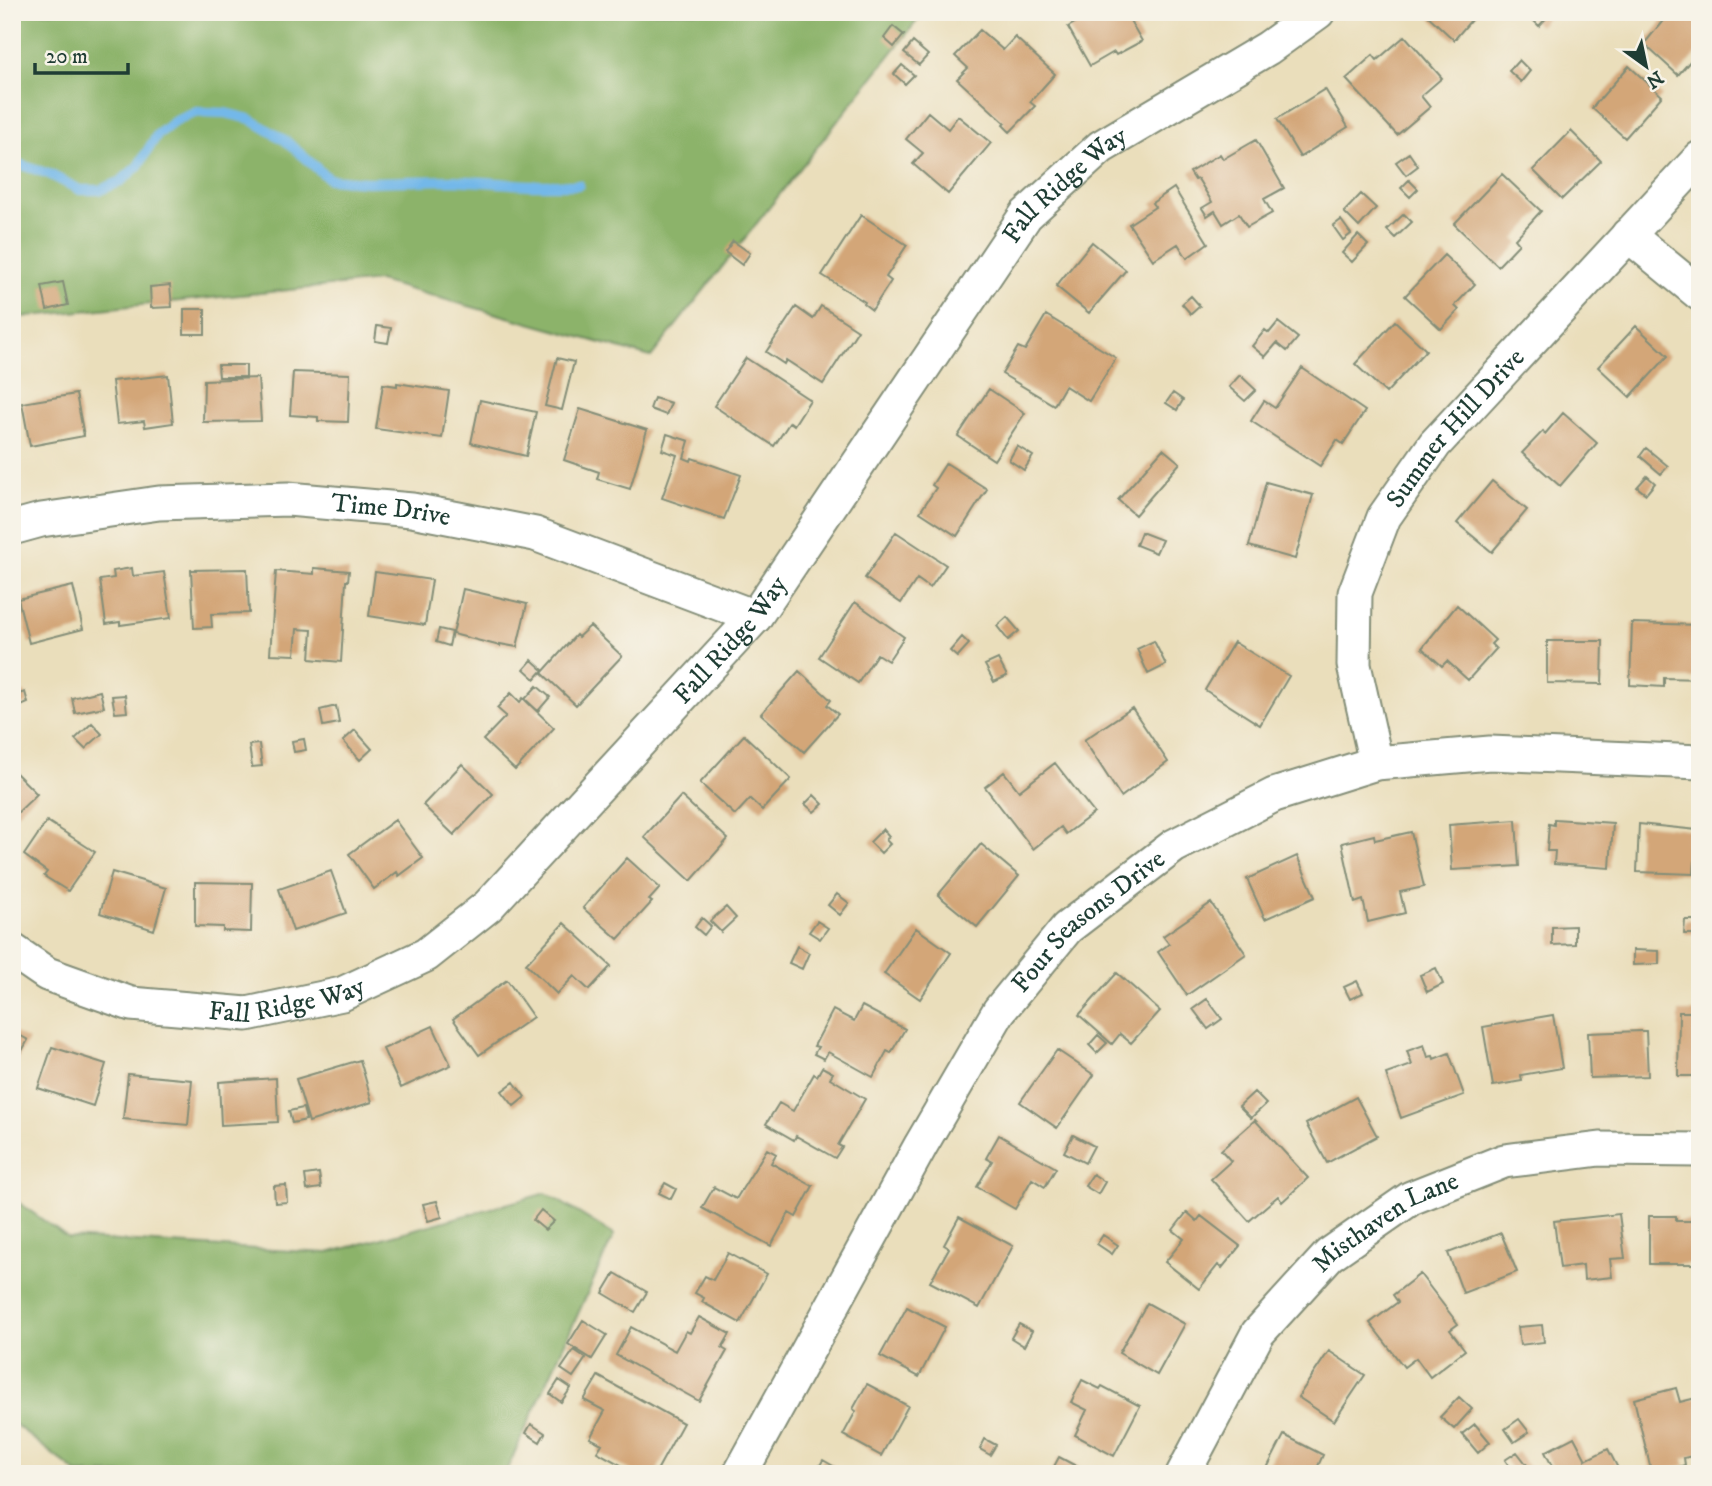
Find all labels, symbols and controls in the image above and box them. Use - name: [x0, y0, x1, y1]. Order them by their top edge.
- scale bar: [35, 32, 128, 76]
- north arrow: [1610, 32, 1680, 102]
- text: 20 m: [46, 44, 88, 70]
- text: N: [1641, 65, 1667, 93]
- street label: Fall Ridge Way: [995, 119, 1133, 250]
- street label: Summer Hill Drive: [1379, 341, 1532, 514]
- street label: Time Drive: [330, 486, 454, 534]
- street label: Fall Ridge Way: [666, 569, 795, 711]
- street label: Four Seasons Drive: [1004, 842, 1172, 1000]
- street label: Fall Ridge Way: [207, 969, 371, 1031]
- street label: Misthaven Lane: [1305, 1164, 1463, 1279]

